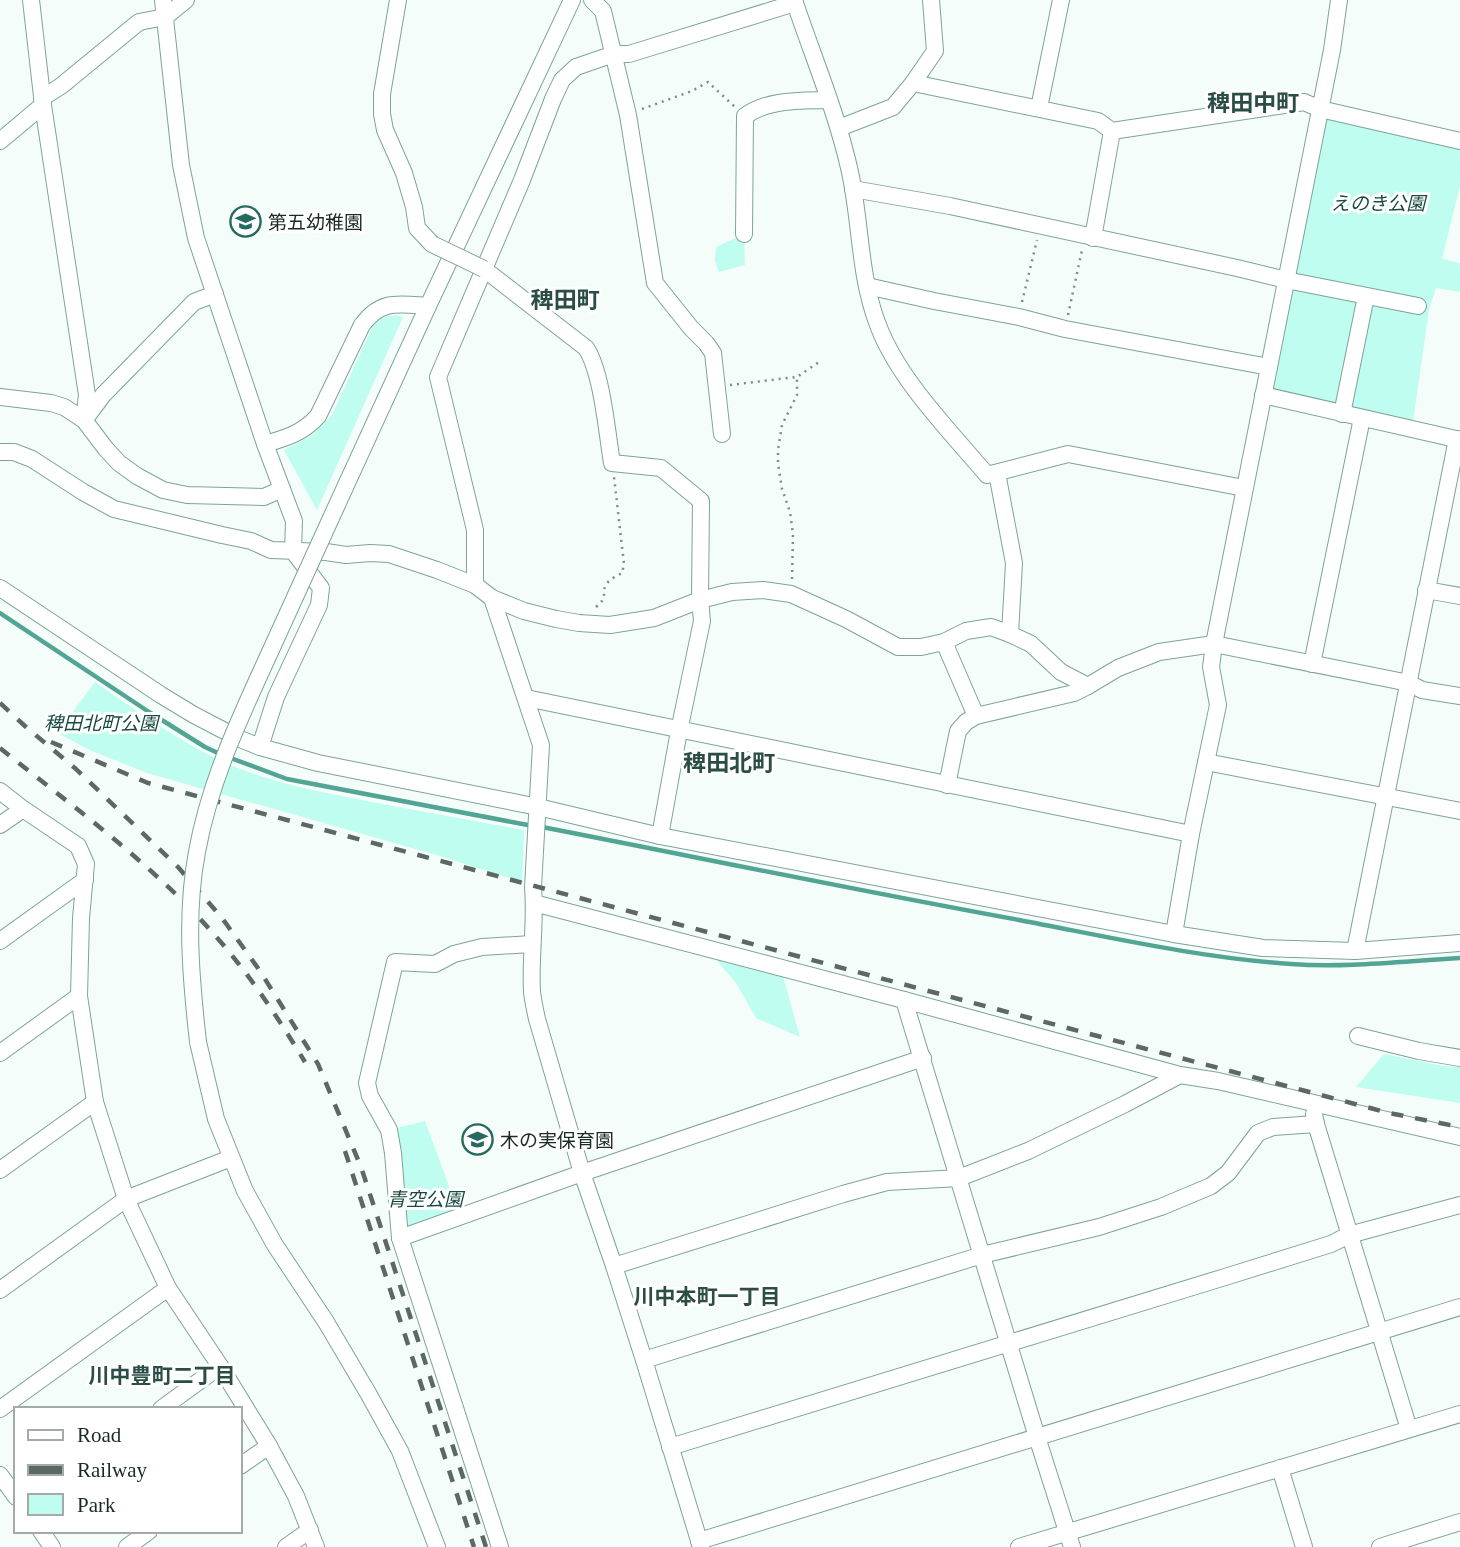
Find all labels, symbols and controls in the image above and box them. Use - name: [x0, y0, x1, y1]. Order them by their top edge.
- district label: 稗田中町: [1207, 91, 1299, 116]
- park label: えのき公園: [1331, 193, 1428, 214]
- school or university icon: 第五幼稚園: [228, 205, 262, 239]
- place label: 第五幼稚園: [268, 212, 363, 233]
- district label: 稗田町: [531, 288, 600, 313]
- park label: 稗田北町公園: [44, 713, 161, 734]
- district label: 稗田北町: [683, 751, 775, 776]
- school or university icon: 木の実保育園: [460, 1123, 494, 1157]
- place label: 木の実保育園: [500, 1130, 614, 1151]
- park label: 青空公園: [387, 1189, 466, 1210]
- district label: 川中本町一丁目: [634, 1285, 781, 1309]
- district label: 川中豊町二丁目: [89, 1364, 236, 1388]
- legend: [14, 1407, 242, 1533]
- text: Road: [77, 1423, 122, 1447]
- text: Railway: [77, 1458, 147, 1482]
- text: Park: [77, 1493, 116, 1517]

